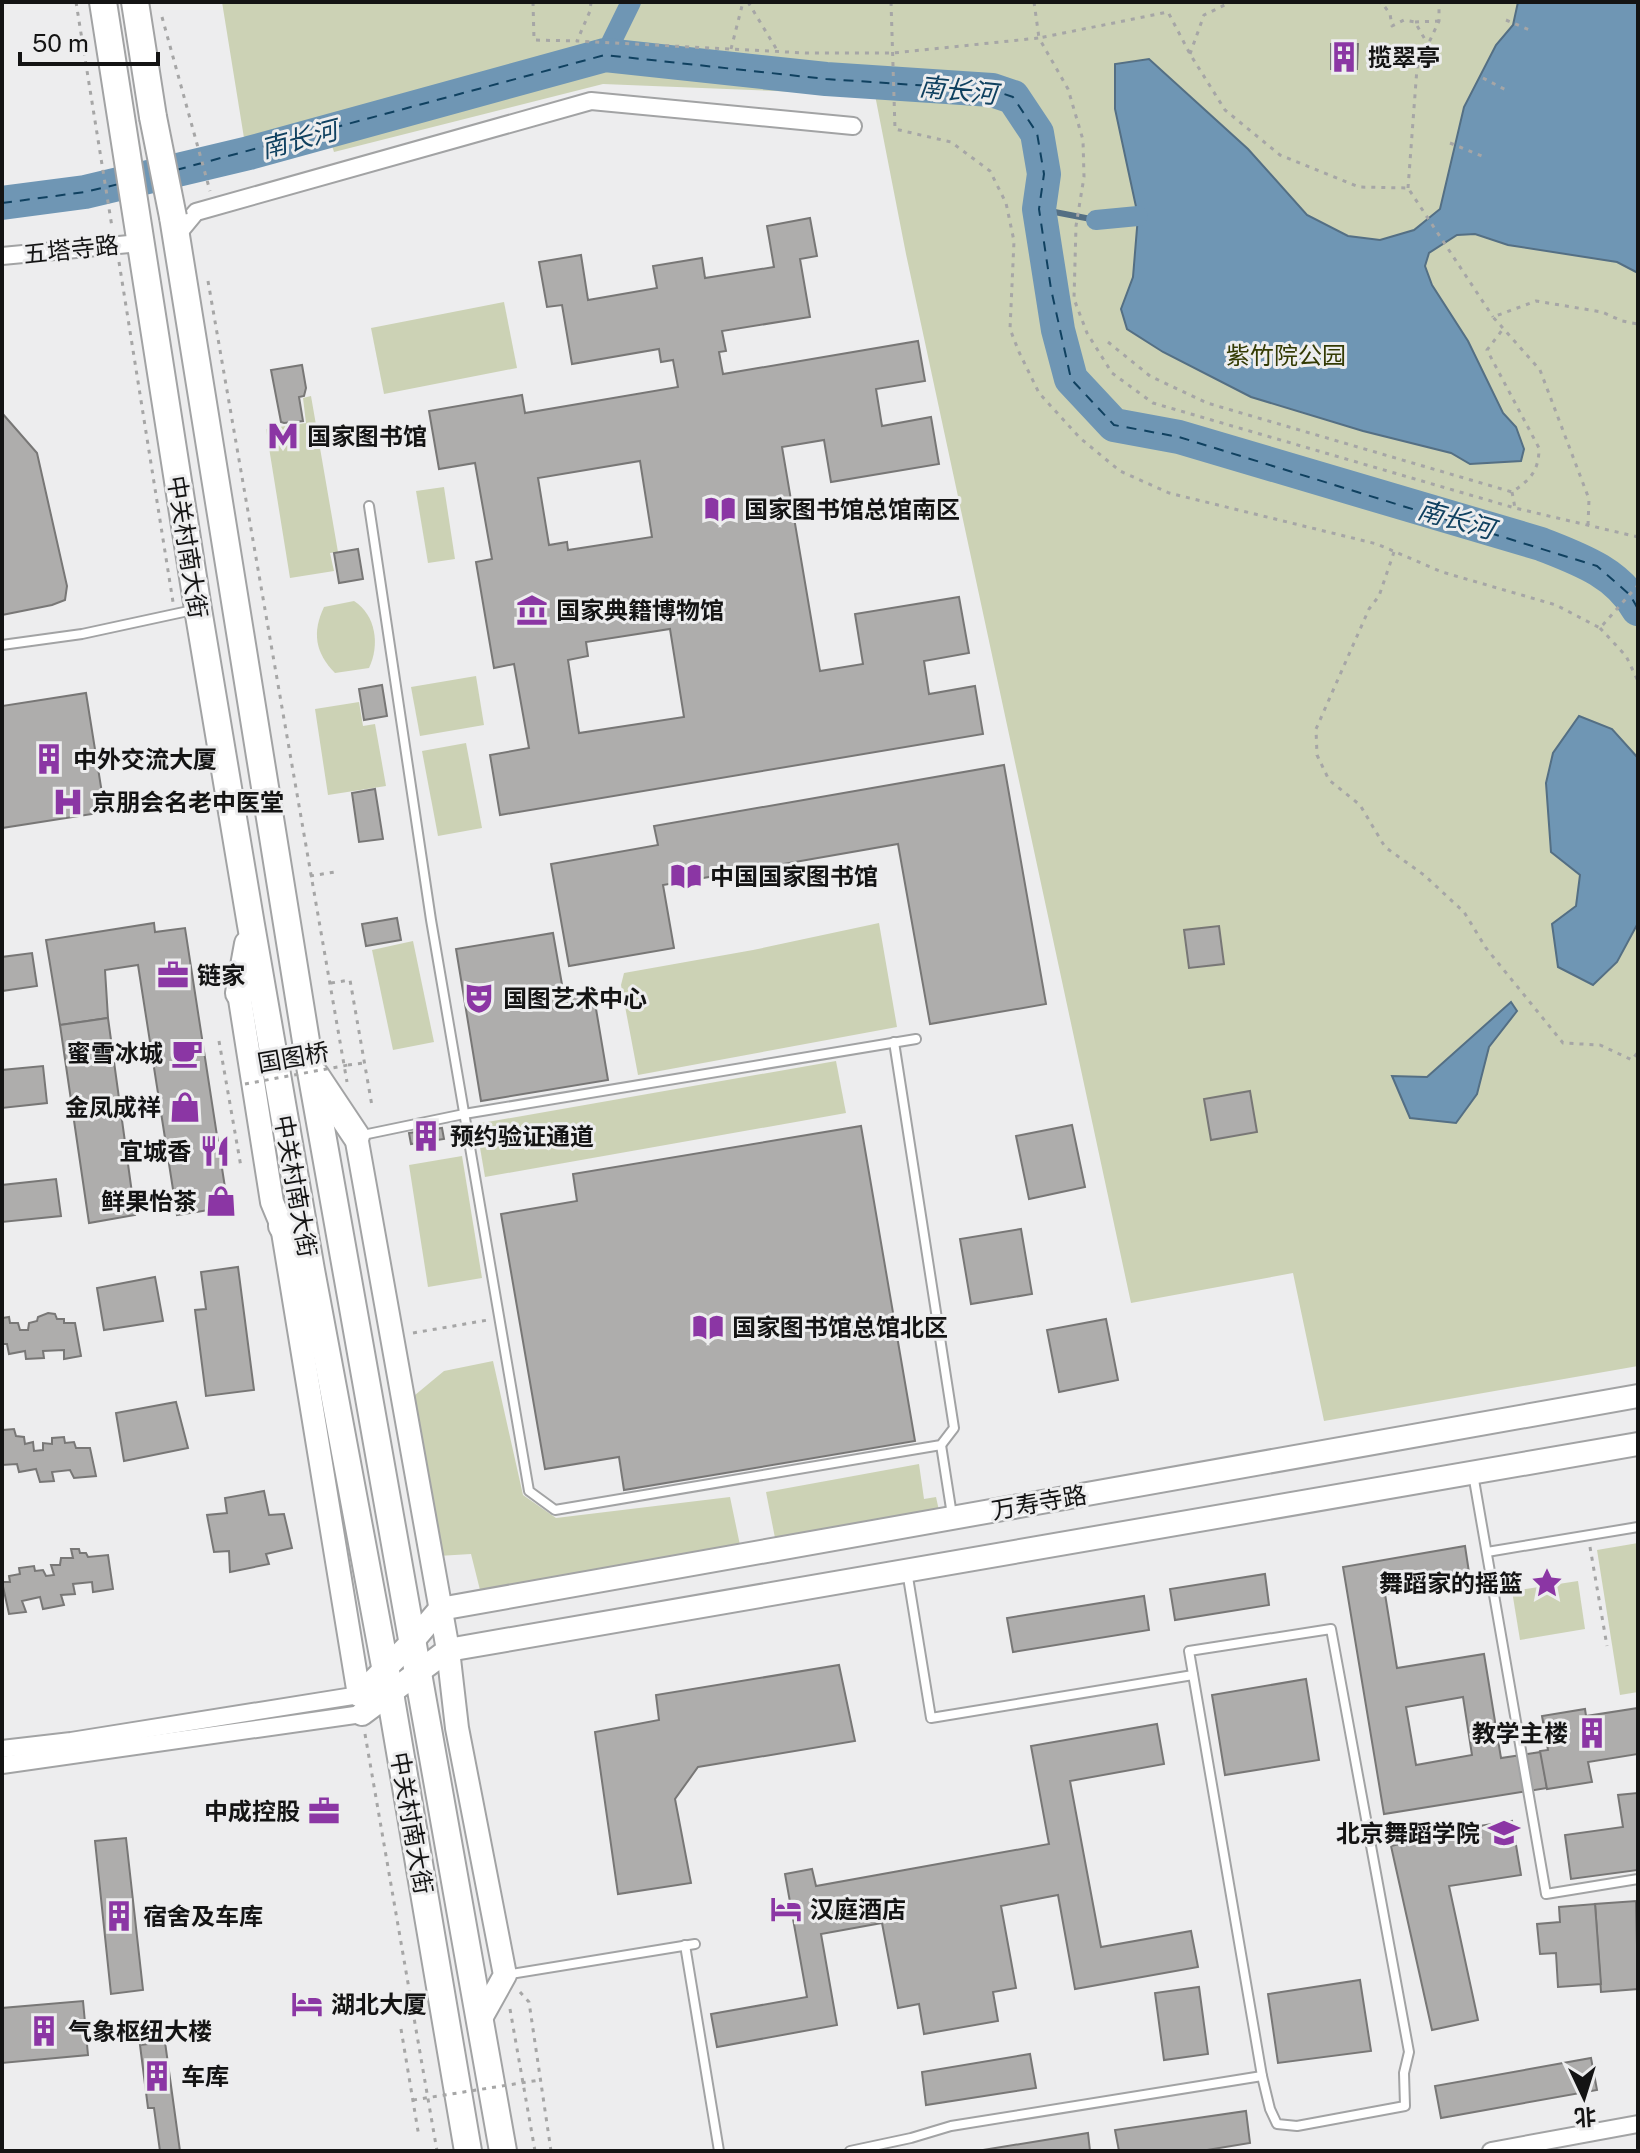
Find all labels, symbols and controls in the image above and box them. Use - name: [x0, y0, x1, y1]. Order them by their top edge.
- scale bar: [20, 16, 158, 66]
- text: 50 m: [32, 29, 89, 57]
- building icon: 揽翠亭: [1327, 40, 1361, 74]
- place label: 揽翠亭: [1368, 43, 1440, 71]
- water label: 南长河: [918, 71, 1003, 110]
- water label: 南长河: [257, 113, 346, 164]
- street label: 五塔寺路: [22, 230, 120, 268]
- park label: 紫竹院公园: [1226, 341, 1346, 369]
- metro station icon: 国家图书馆: [266, 419, 300, 453]
- place label: 国家图书馆: [307, 422, 427, 450]
- street label: 中关村南大街: [163, 474, 213, 620]
- library icon: 国家图书馆总馆南区: [703, 492, 737, 526]
- water label: 南长河: [1414, 493, 1503, 546]
- place label: 国家图书馆总馆南区: [744, 495, 960, 523]
- museum icon: 国家典籍博物馆: [515, 593, 549, 627]
- place label: 国家典籍博物馆: [556, 596, 724, 624]
- building icon: 中外交流大厦: [32, 742, 66, 776]
- place label: 中外交流大厦: [73, 745, 217, 773]
- hospital icon: 京朋会名老中医堂: [51, 785, 85, 819]
- place label: 京朋会名老中医堂: [92, 788, 284, 816]
- library icon: 中国国家图书馆: [669, 859, 703, 893]
- place label: 中国国家图书馆: [710, 862, 878, 890]
- office icon: 链家: [156, 958, 190, 992]
- place label: 链家: [197, 961, 245, 989]
- theatre icon: 国图艺术中心: [462, 981, 496, 1015]
- place label: 国图艺术中心: [503, 984, 647, 1012]
- cafe icon: 蜜雪冰城: [170, 1036, 204, 1070]
- street label: 国图桥: [255, 1037, 331, 1077]
- place label: 蜜雪冰城: [67, 1039, 163, 1067]
- shop icon: 金凤成祥: [168, 1090, 202, 1124]
- place label: 金凤成祥: [65, 1093, 161, 1121]
- street label: 中关村南大街: [270, 1113, 322, 1259]
- building icon: 预约验证通道: [409, 1119, 443, 1153]
- place label: 预约验证通道: [450, 1122, 594, 1150]
- restaurant icon: 宜城香: [198, 1134, 232, 1168]
- place label: 宜城香: [119, 1137, 191, 1165]
- shop icon: 鲜果怡茶: [204, 1184, 238, 1218]
- place label: 鲜果怡茶: [101, 1187, 197, 1215]
- library icon: 国家图书馆总馆北区: [691, 1310, 725, 1344]
- place label: 国家图书馆总馆北区: [732, 1313, 948, 1341]
- street label: 万寿寺路: [989, 1480, 1089, 1524]
- place icon: 舞蹈家的摇篮: [1530, 1566, 1564, 1600]
- place label: 舞蹈家的摇篮: [1379, 1569, 1523, 1597]
- building icon: 教学主楼: [1575, 1716, 1609, 1750]
- place label: 教学主楼: [1472, 1719, 1568, 1747]
- street label: 中关村南大街: [386, 1750, 438, 1896]
- office icon: 中成控股: [307, 1794, 341, 1828]
- place label: 中成控股: [204, 1797, 300, 1825]
- school or university icon: 北京舞蹈学院: [1487, 1816, 1521, 1850]
- place label: 北京舞蹈学院: [1336, 1819, 1480, 1847]
- hotel icon: 汉庭酒店: [769, 1892, 803, 1926]
- place label: 汉庭酒店: [810, 1895, 906, 1923]
- building icon: 宿舍及车库: [102, 1899, 136, 1933]
- place label: 宿舍及车库: [143, 1902, 263, 1930]
- hotel icon: 湖北大厦: [290, 1987, 324, 2021]
- place label: 湖北大厦: [331, 1990, 427, 2018]
- building icon: 气象枢纽大楼: [27, 2014, 61, 2048]
- place label: 气象枢纽大楼: [68, 2017, 212, 2045]
- north arrow: [1544, 2057, 1624, 2137]
- building icon: 车库: [140, 2059, 174, 2093]
- place label: 车库: [181, 2062, 229, 2090]
- text: 北: [1574, 2103, 1597, 2131]

